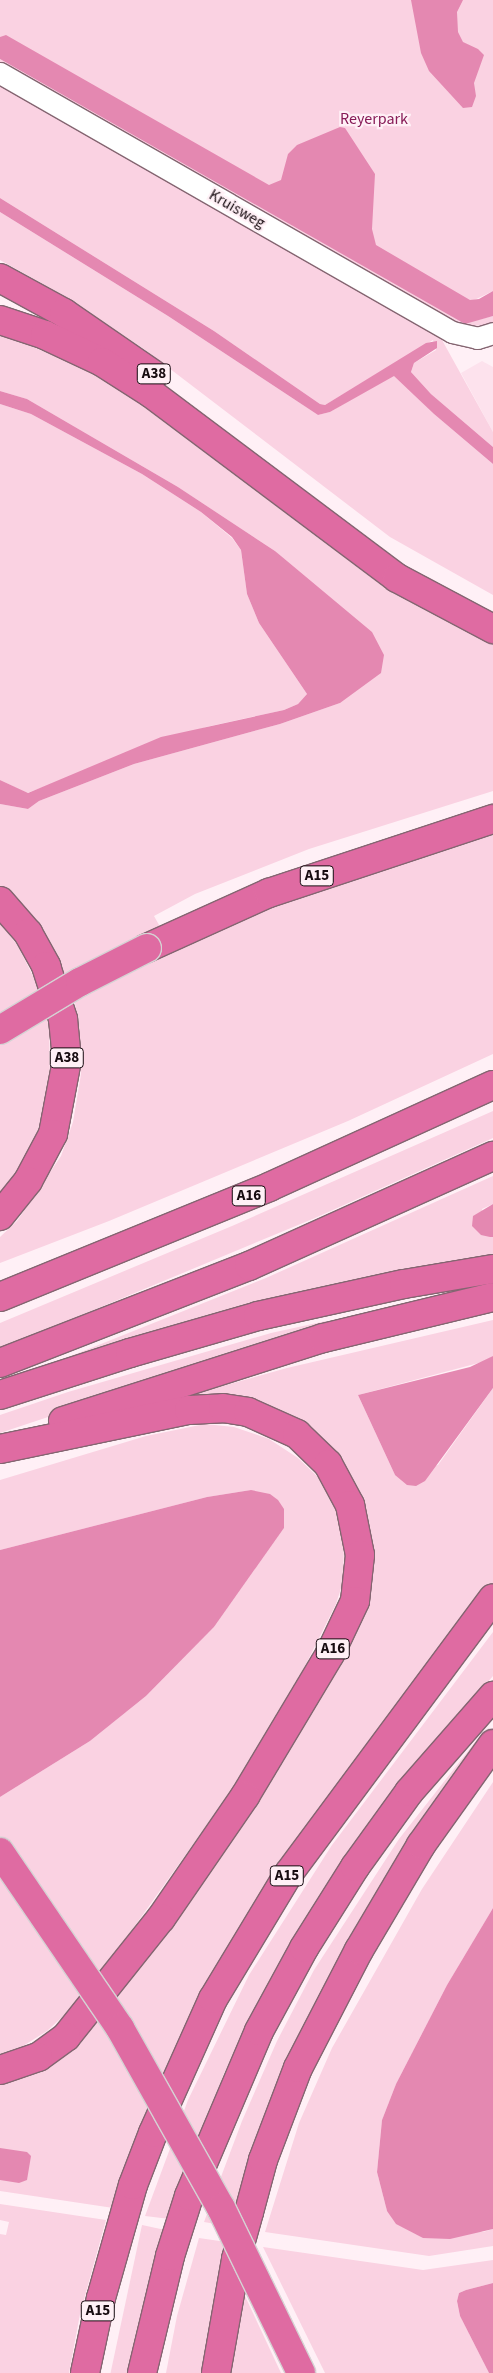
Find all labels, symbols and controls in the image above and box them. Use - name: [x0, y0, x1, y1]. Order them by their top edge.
- park label: Reyerpark: [340, 109, 408, 129]
- street label: Kruisweg: [206, 185, 268, 233]
- road number: A38: [136, 362, 172, 386]
- road number: A15: [300, 864, 334, 888]
- road number: A38: [50, 1046, 84, 1070]
- road number: A16: [232, 1184, 266, 1208]
- road number: A16: [316, 1636, 350, 1662]
- road number: A15: [270, 1864, 304, 1888]
- road number: A15: [80, 2298, 116, 2324]

